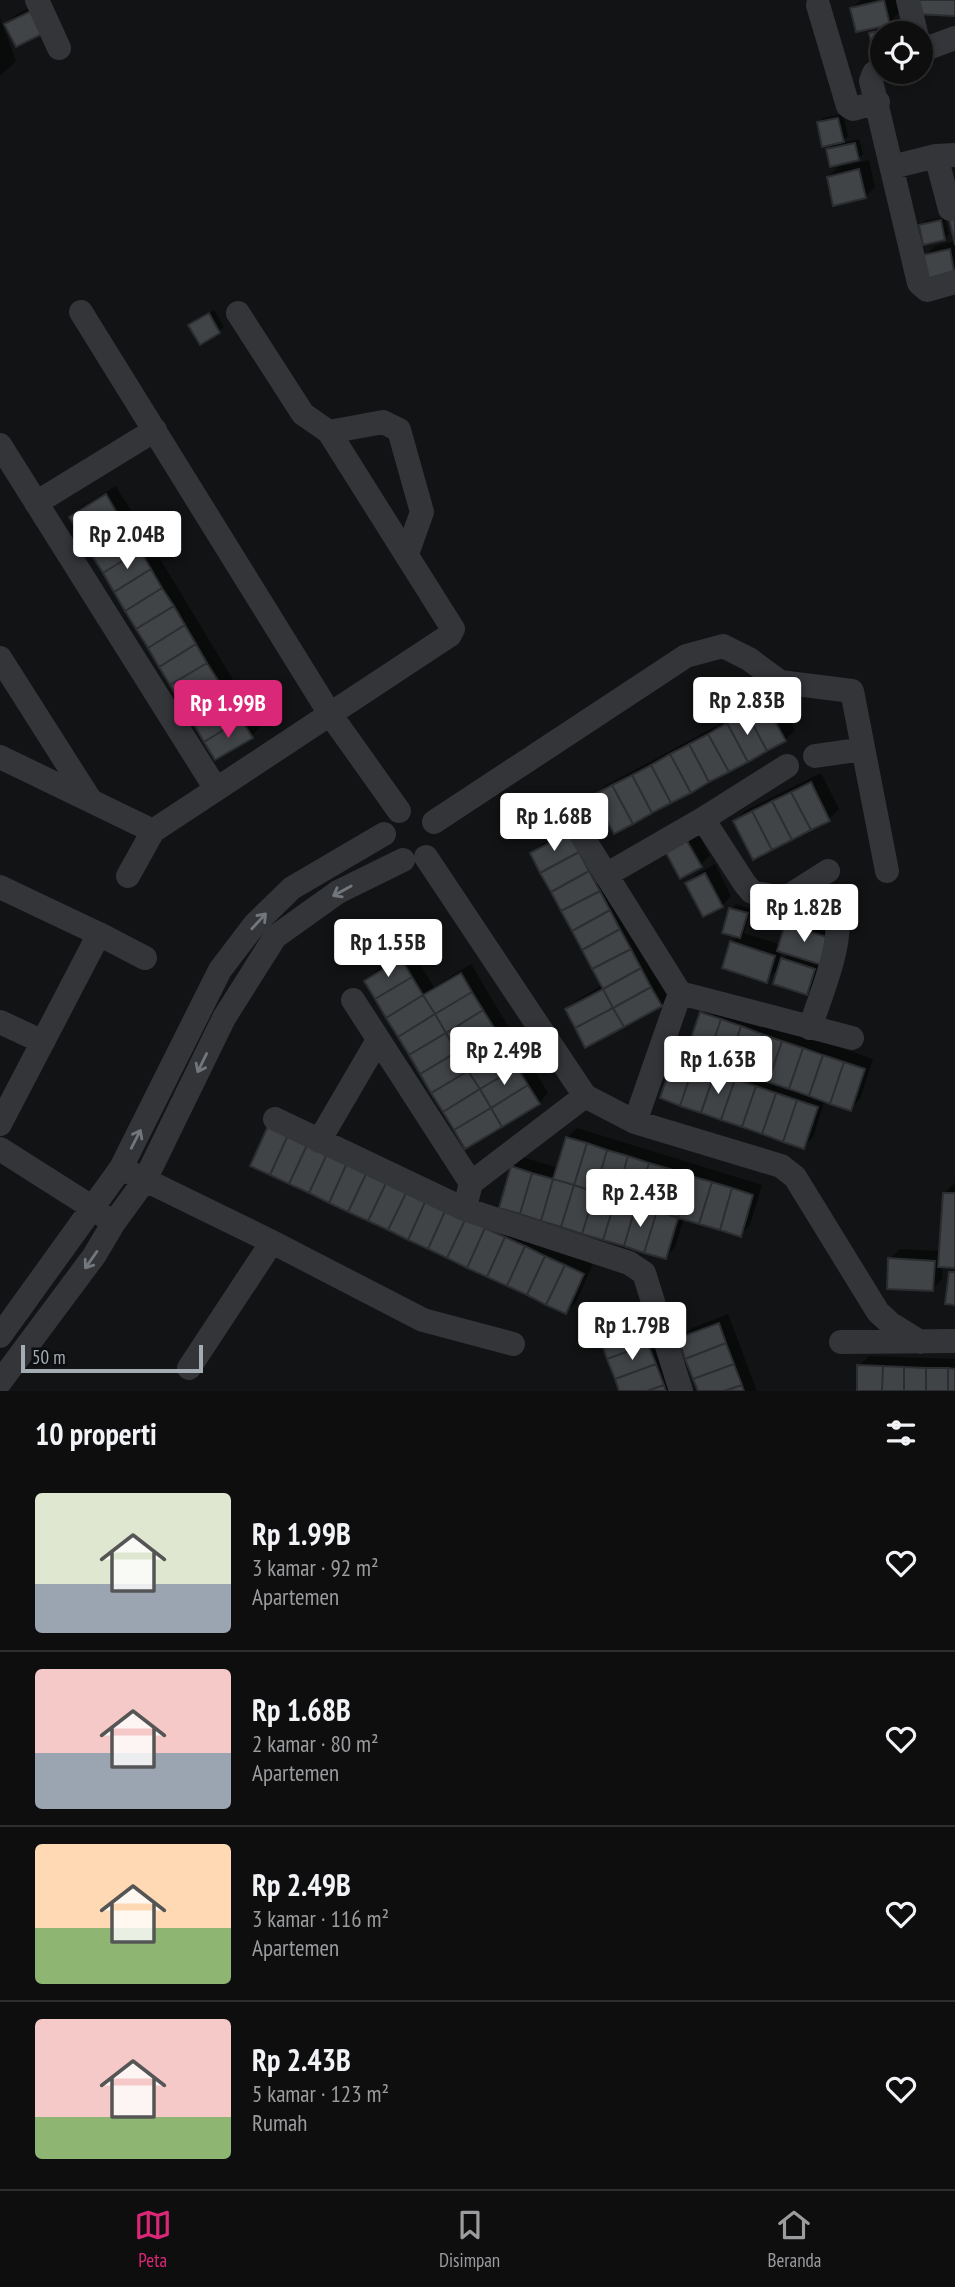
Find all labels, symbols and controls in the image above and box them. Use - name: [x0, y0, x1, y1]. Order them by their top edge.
- map controls: [870, 21, 933, 84]
- button: locate: [870, 21, 933, 84]
- pin: Rp 2.04B: [55, 512, 199, 571]
- text: Rp 2.04B: [89, 519, 165, 548]
- pin: Rp 2.83B: [675, 678, 819, 737]
- pin: Rp 1.99B: [156, 680, 300, 740]
- text: Rp 2.83B: [709, 685, 785, 714]
- text: Rp 1.99B: [190, 688, 266, 717]
- pin: Rp 1.68B: [482, 794, 626, 853]
- text: Rp 1.68B: [516, 801, 592, 830]
- one-way arrow: [333, 884, 353, 898]
- pin: Rp 1.82B: [732, 884, 876, 944]
- text: Rp 1.82B: [766, 892, 842, 921]
- one-way arrow: [251, 912, 267, 930]
- pin: Rp 1.55B: [316, 920, 460, 979]
- text: Rp 1.55B: [350, 927, 426, 956]
- pin: Rp 2.49B: [432, 1028, 576, 1087]
- text: Rp 2.49B: [466, 1035, 542, 1064]
- pin: Rp 1.63B: [646, 1036, 790, 1096]
- text: Rp 1.63B: [680, 1044, 756, 1073]
- one-way arrow: [195, 1052, 208, 1073]
- one-way arrow: [130, 1129, 143, 1150]
- pin: Rp 2.43B: [568, 1170, 712, 1229]
- text: Rp 2.43B: [602, 1177, 678, 1206]
- one-way arrow: [83, 1250, 98, 1269]
- pin: Rp 1.79B: [560, 1302, 704, 1362]
- text: Rp 1.79B: [594, 1310, 670, 1339]
- scale bar: [21, 1342, 203, 1374]
- text: 50 m: [32, 1345, 66, 1369]
- text: 10 properti: [35, 1414, 157, 1453]
- icon: filters: [882, 1414, 920, 1452]
- text: Rp 1.99B: [252, 1514, 351, 1553]
- icon: home: [91, 1521, 175, 1605]
- icon: heart: [882, 1544, 920, 1582]
- text: 3 kamar · 92 m²: [252, 1553, 379, 1582]
- text: Apartemen: [252, 1582, 339, 1611]
- text: Rp 1.68B: [252, 1690, 351, 1729]
- icon: home: [91, 1697, 175, 1781]
- icon: heart: [882, 1720, 920, 1758]
- text: 2 kamar · 80 m²: [252, 1729, 379, 1758]
- text: Apartemen: [252, 1758, 339, 1787]
- text: Rp 2.49B: [252, 1865, 351, 1904]
- icon: home: [91, 1872, 175, 1956]
- icon: heart: [882, 1895, 920, 1933]
- text: 3 kamar · 116 m²: [252, 1904, 389, 1933]
- text: Apartemen: [252, 1933, 339, 1962]
- text: Rp 2.43B: [252, 2040, 351, 2079]
- icon: home: [91, 2047, 175, 2131]
- icon: heart: [882, 2070, 920, 2108]
- text: 5 kamar · 123 m²: [252, 2079, 389, 2108]
- text: Rumah: [252, 2108, 307, 2137]
- tab: Peta: [134, 2206, 172, 2272]
- tab: Disimpan: [439, 2206, 500, 2272]
- tab: Beranda: [768, 2206, 821, 2272]

